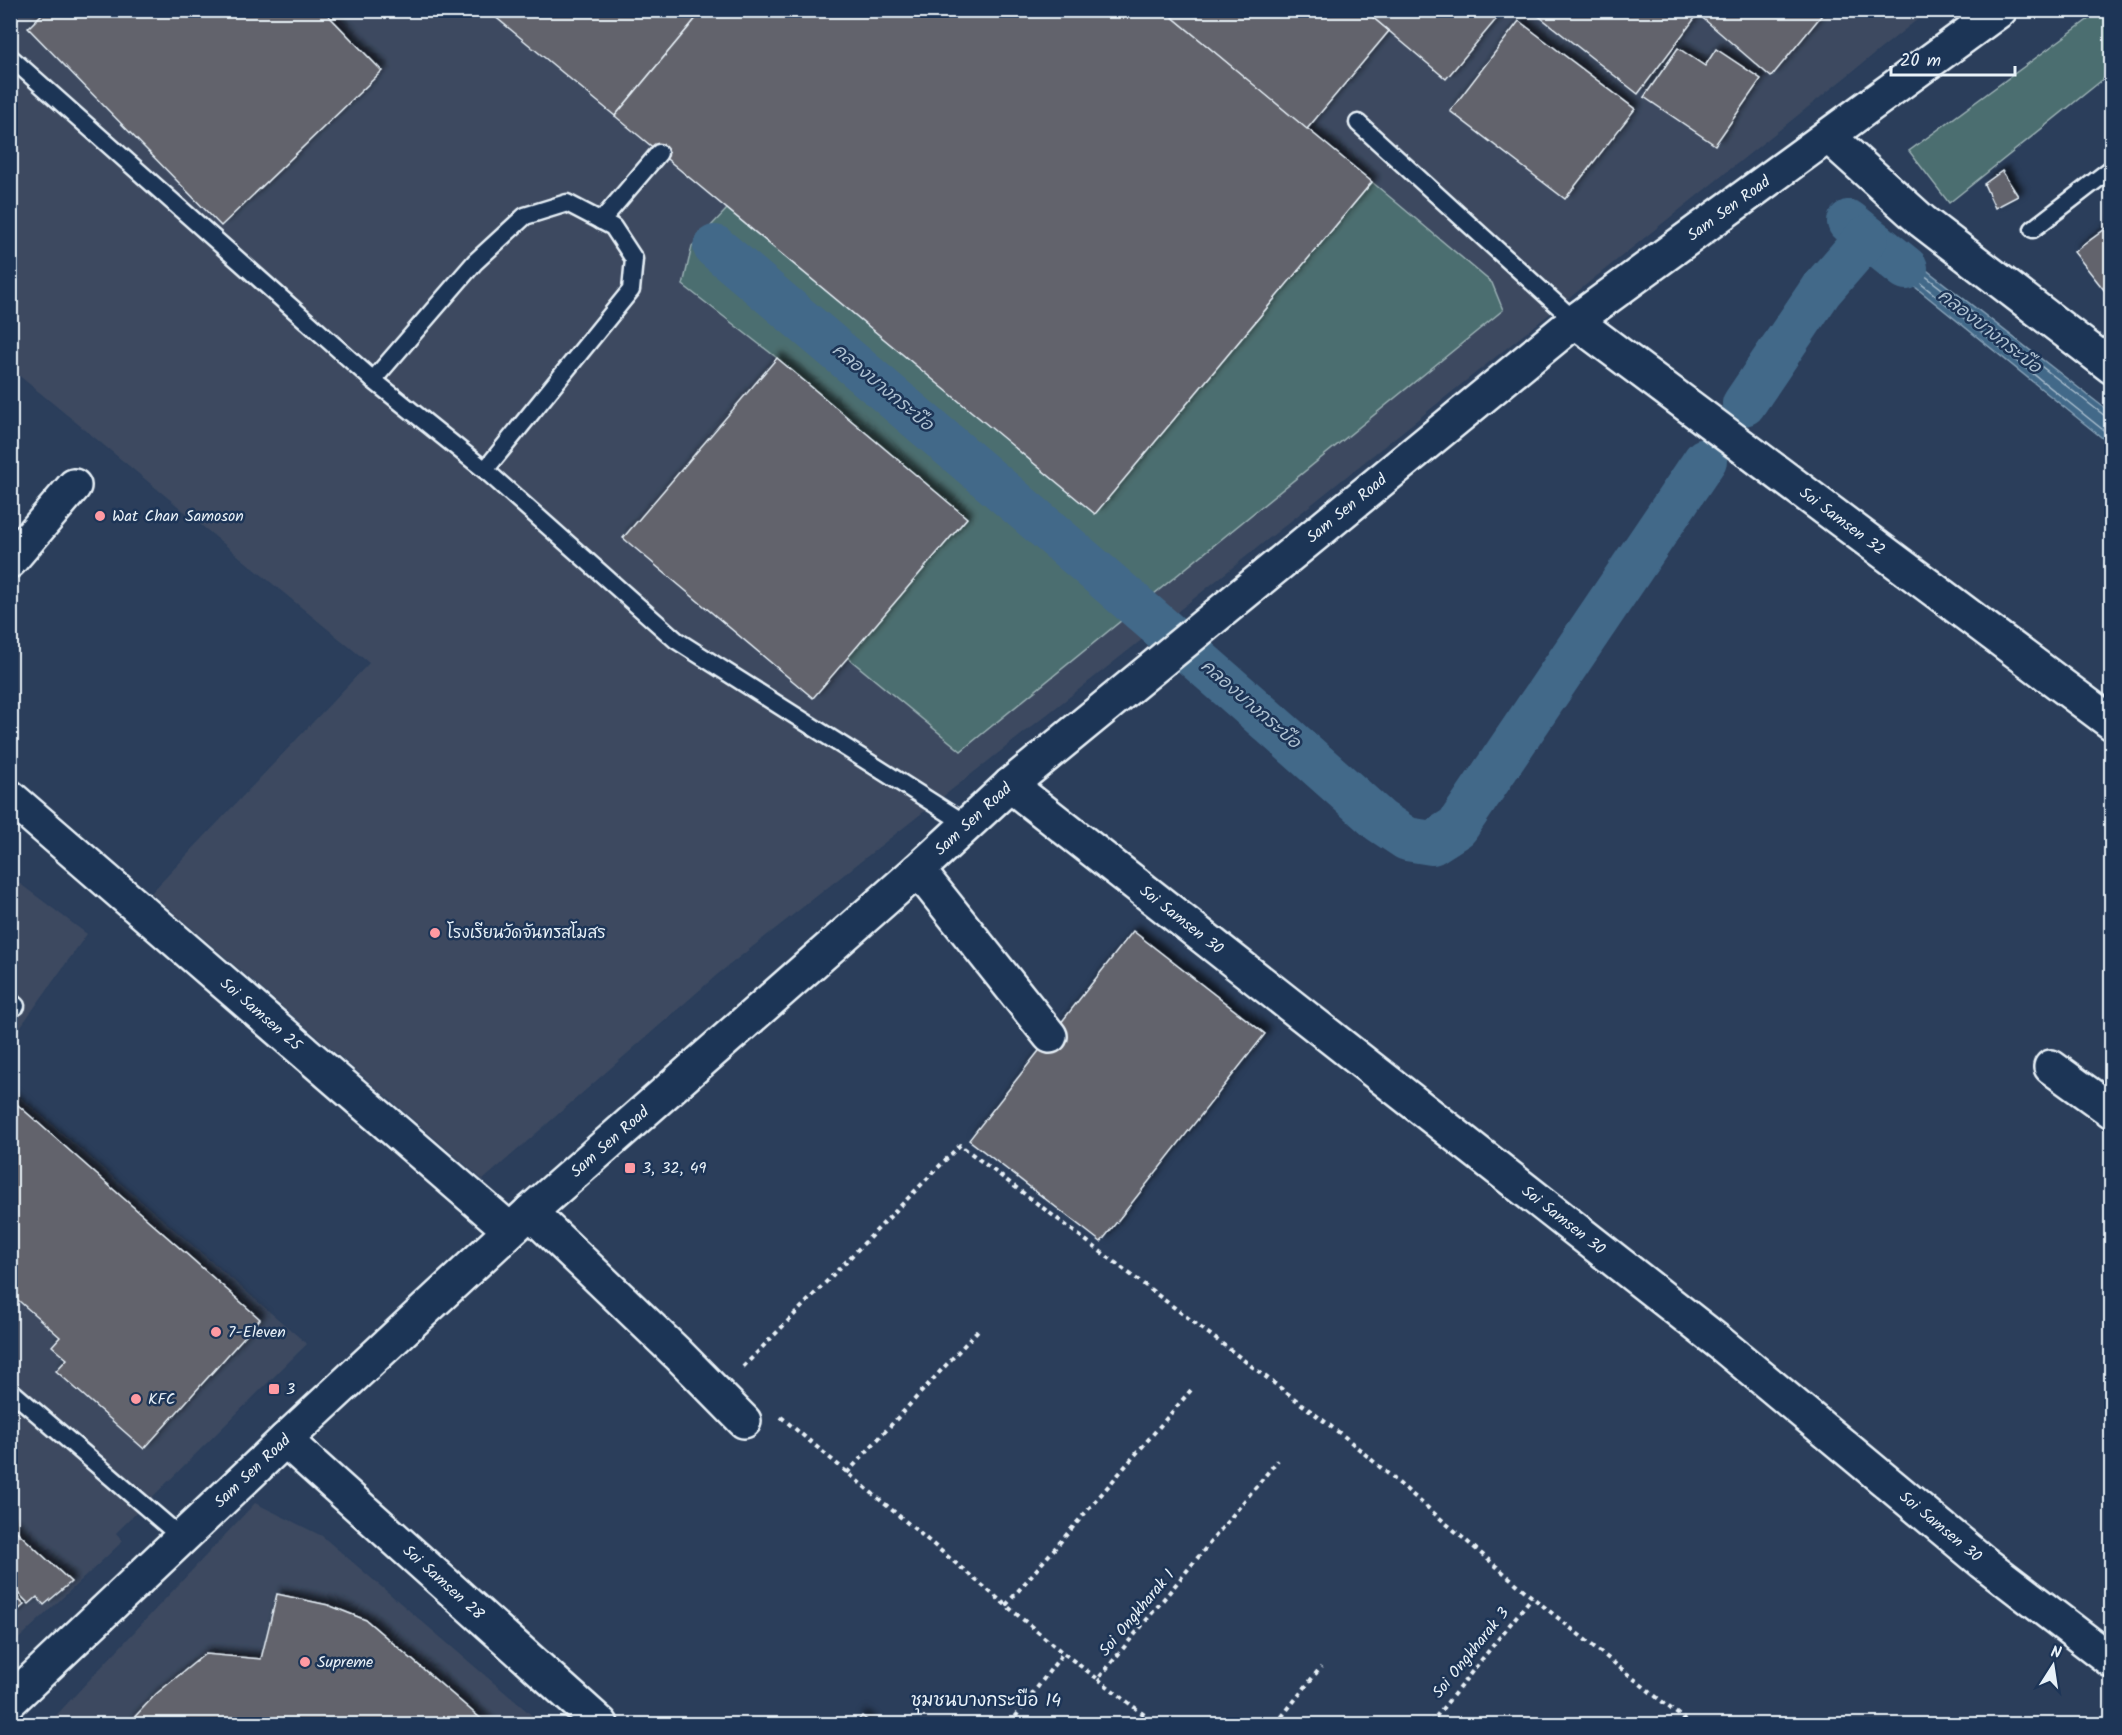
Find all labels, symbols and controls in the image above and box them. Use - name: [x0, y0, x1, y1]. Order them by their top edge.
- scale bar: [1891, 39, 2016, 77]
- text: 20 m: [1900, 47, 1941, 76]
- street label: Sam Sen Road: [1682, 169, 1777, 247]
- water label: คลองบางกระบือ: [1931, 282, 2048, 383]
- water label: คลองบางกระบือ: [825, 337, 940, 440]
- street label: Sam Sen Road: [1301, 467, 1393, 549]
- street label: Soi Samsen 32: [1794, 481, 1891, 562]
- place label: Wat Chan Samoson: [112, 504, 244, 529]
- marker: Wat Chan Samoson: [93, 509, 107, 523]
- water label: คลองบางกระบือ: [1193, 653, 1308, 758]
- street label: Sam Sen Road: [929, 776, 1018, 862]
- street label: Soi Samsen 30: [1134, 879, 1229, 961]
- place label: โรงเรียนวัดจันทรสโมสร: [447, 921, 606, 946]
- marker: โรงเรียนวัดจันทรสโมสร: [428, 926, 442, 940]
- street label: Soi Samsen 25: [214, 972, 309, 1058]
- street label: Sam Sen Road: [565, 1099, 655, 1184]
- place label: 3, 32, 49: [642, 1156, 707, 1181]
- marker: 3, 32, 49: [623, 1161, 637, 1175]
- street label: Soi Samsen 30: [1516, 1179, 1611, 1261]
- place label: 7-Eleven: [228, 1320, 286, 1345]
- marker: 7-Eleven: [209, 1325, 223, 1339]
- place label: 3: [286, 1377, 295, 1402]
- marker: 3: [267, 1382, 281, 1396]
- place label: KFC: [148, 1387, 175, 1412]
- marker: KFC: [129, 1392, 143, 1406]
- street label: Sam Sen Road: [208, 1428, 297, 1514]
- street label: Soi Samsen 30: [1894, 1485, 1987, 1569]
- street label: Soi Samsen 28: [397, 1539, 490, 1626]
- street label: Soi Ongkharak 1: [1093, 1564, 1181, 1662]
- street label: Soi Ongkharak 3: [1426, 1602, 1516, 1704]
- north arrow: [2023, 1636, 2083, 1696]
- text: N: [2048, 1640, 2063, 1666]
- place label: Supreme: [317, 1650, 373, 1675]
- marker: Supreme: [298, 1655, 312, 1669]
- district label: ชุมชนบางกระบือ 14: [911, 1687, 1061, 1716]

